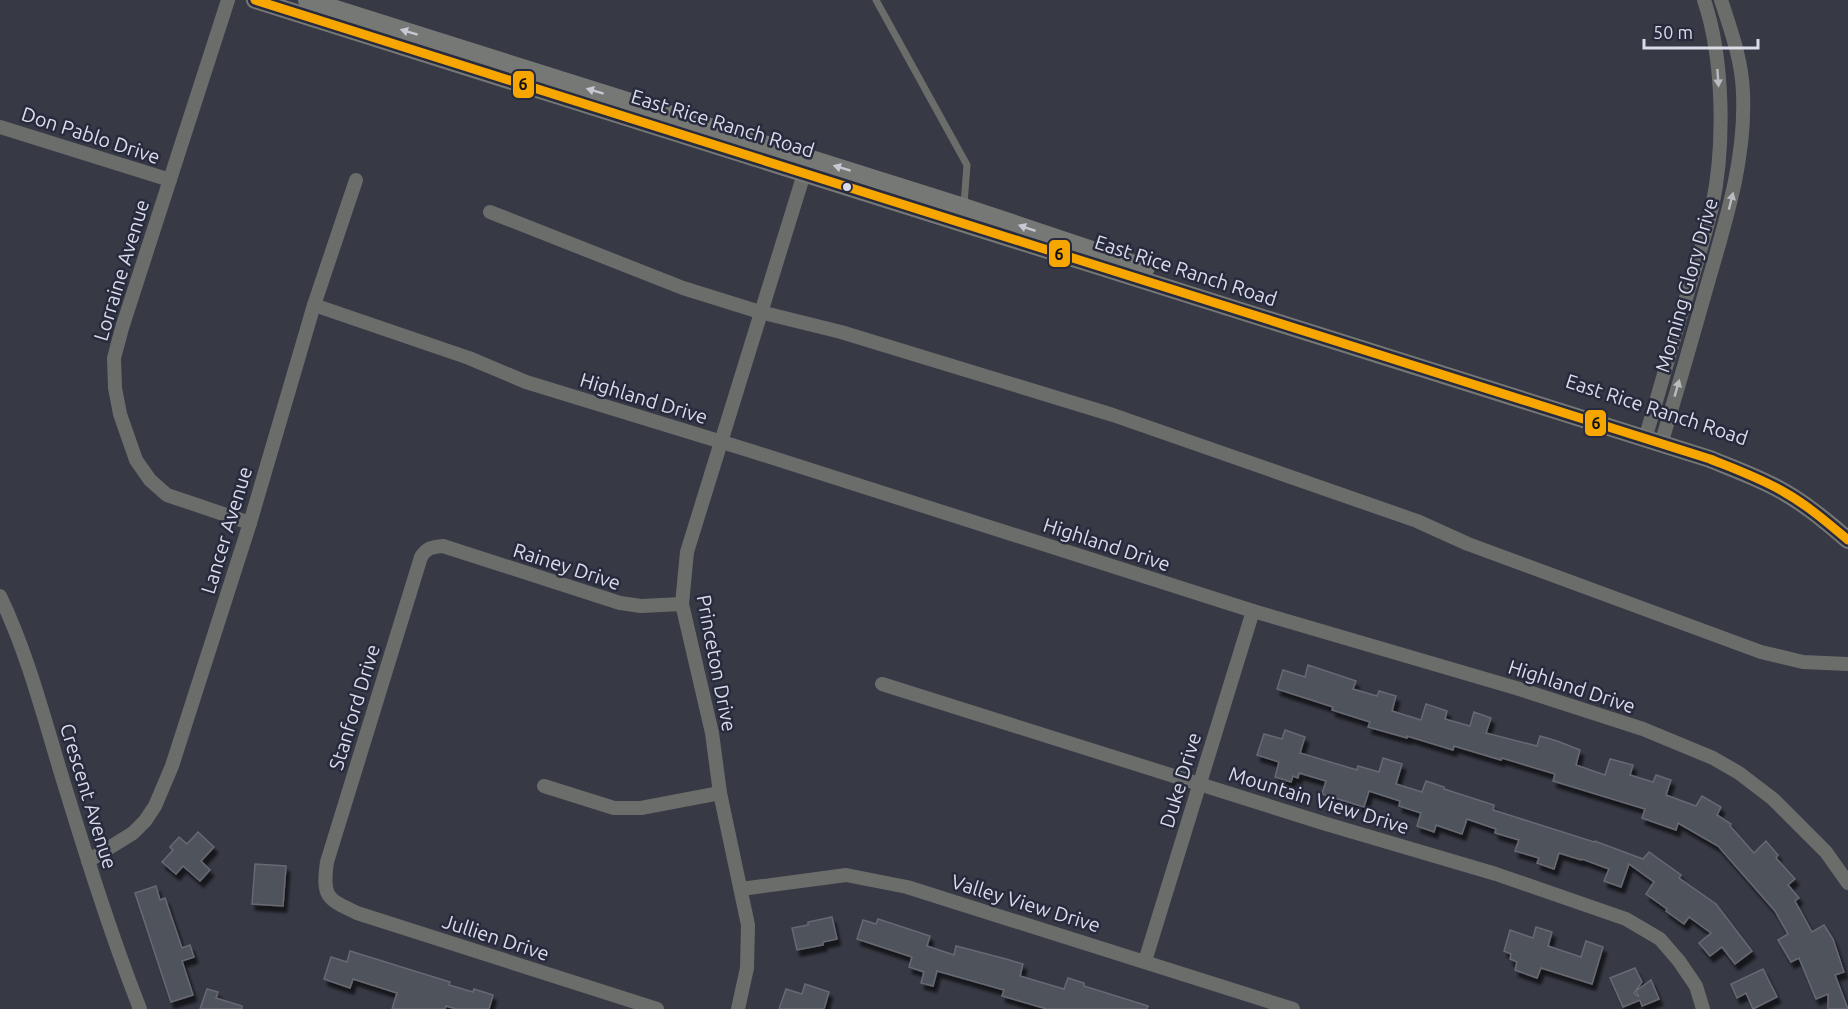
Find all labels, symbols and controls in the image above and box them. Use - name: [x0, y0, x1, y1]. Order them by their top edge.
- scale bar: [1644, 12, 1758, 50]
- text: 50 m: [1653, 22, 1693, 42]
- one-way arrow: [400, 27, 418, 36]
- one-way arrow: [1713, 69, 1722, 88]
- line badge: 6: [512, 70, 535, 99]
- text: 6: [518, 75, 528, 93]
- street label: East Rice Ranch Road: [629, 84, 817, 162]
- one-way arrow: [586, 86, 604, 95]
- street label: Don Pablo Drive: [19, 102, 163, 168]
- one-way arrow: [832, 163, 850, 172]
- unlabelled marker: [841, 181, 853, 193]
- one-way arrow: [1726, 191, 1736, 210]
- street label: Morning Glory Drive: [1650, 195, 1722, 375]
- street label: Lorraine Avenue: [89, 197, 153, 343]
- one-way arrow: [1018, 223, 1036, 232]
- street label: East Rice Ranch Road: [1092, 230, 1280, 310]
- line badge: 6: [1048, 239, 1071, 268]
- text: 6: [1054, 245, 1064, 263]
- street label: Highland Drive: [577, 368, 711, 428]
- street label: East Rice Ranch Road: [1563, 369, 1751, 449]
- one-way arrow: [1673, 379, 1683, 397]
- line badge: 6: [1584, 409, 1607, 437]
- text: 6: [1591, 414, 1601, 432]
- street label: Lancer Avenue: [196, 464, 256, 596]
- street label: Highland Drive: [1041, 513, 1173, 575]
- street label: Rainey Drive: [510, 538, 624, 594]
- street label: Princeton Drive: [692, 593, 742, 733]
- street label: Stanford Drive: [324, 641, 384, 773]
- street label: Highland Drive: [1506, 655, 1638, 717]
- street label: Crescent Avenue: [56, 720, 122, 872]
- street label: Duke Drive: [1155, 730, 1205, 830]
- street label: Mountain View Drive: [1226, 762, 1412, 838]
- street label: Valley View Drive: [949, 869, 1103, 937]
- street label: Jullien Drive: [440, 909, 552, 965]

